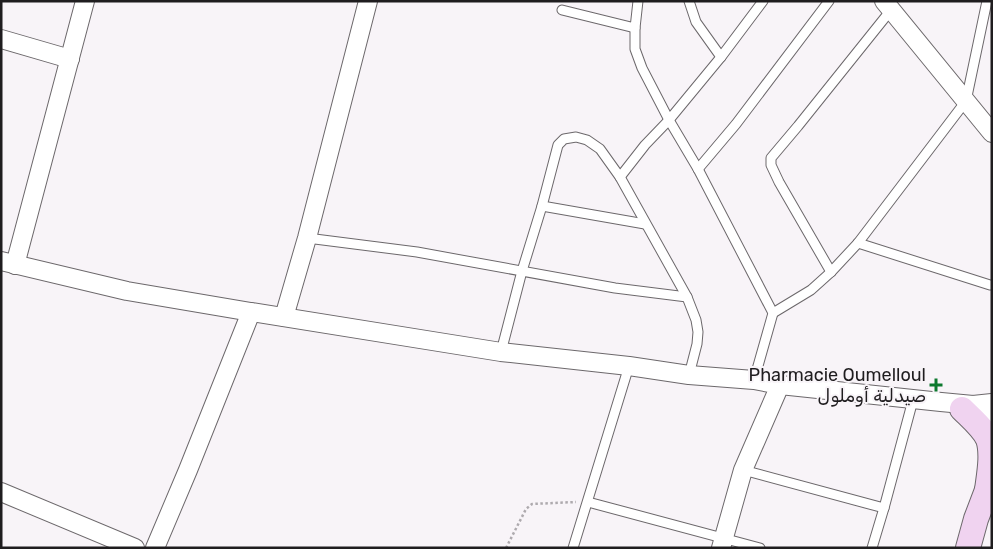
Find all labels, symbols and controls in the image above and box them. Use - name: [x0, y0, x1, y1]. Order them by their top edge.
- place label: Pharmacie Oumelloul صيدلية أوملول: [749, 364, 926, 407]
- marker: Pharmacie Oumelloul صيدلية أوملول: [930, 379, 942, 391]

